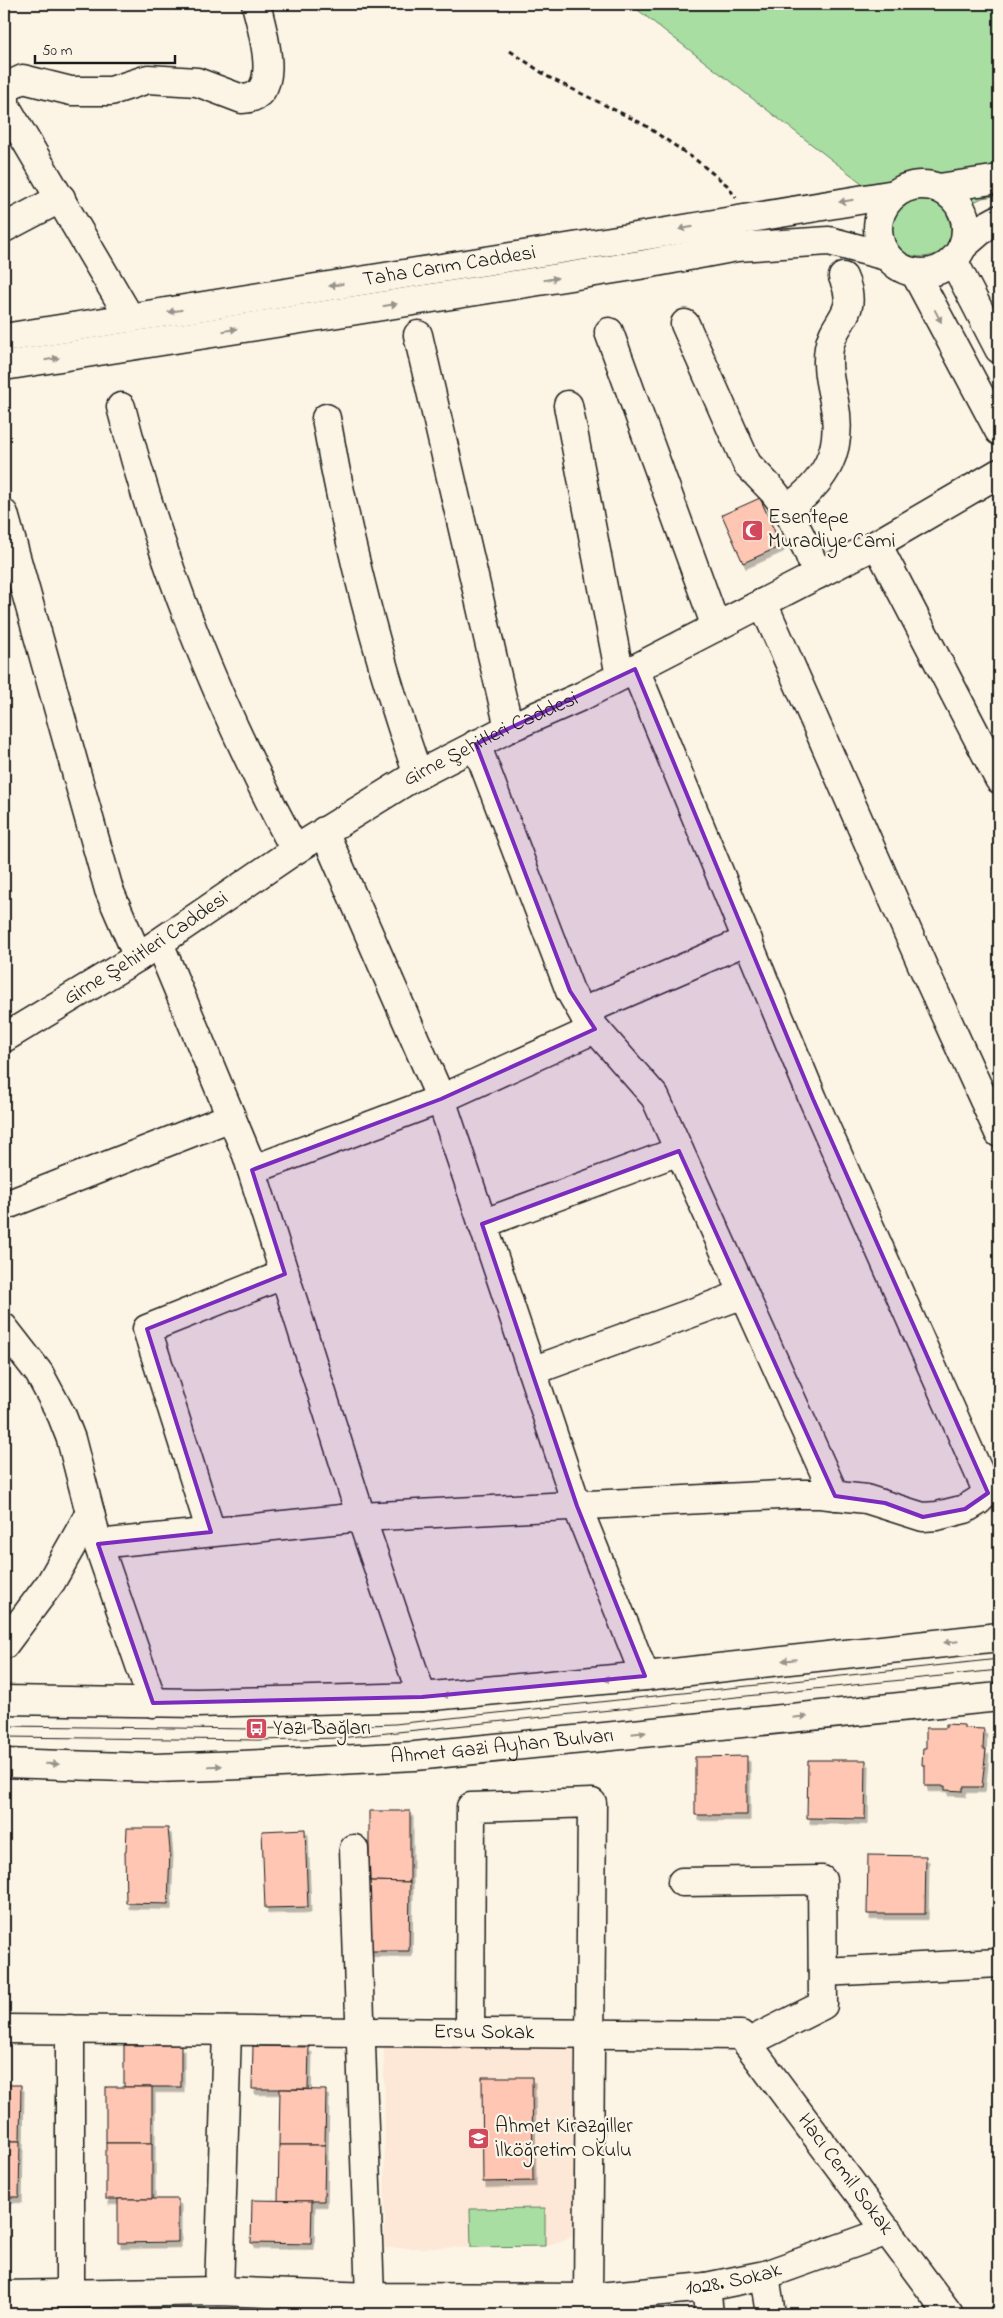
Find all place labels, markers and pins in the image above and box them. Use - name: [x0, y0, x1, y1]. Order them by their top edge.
- place label: Esentepe Muradiye Cami: [768, 503, 895, 559]
- mosque icon: Esentepe Muradiye Cami: [740, 518, 764, 542]
- place label: Yazı Bağları: [273, 1714, 371, 1746]
- bus stop icon: Yazı Bağları: [245, 1717, 269, 1741]
- place label: Ahmet Kirazgiller İlköğretim Okulu: [495, 2112, 633, 2168]
- school or university icon: Ahmet Kirazgiller İlköğretim Okulu: [467, 2127, 491, 2151]

